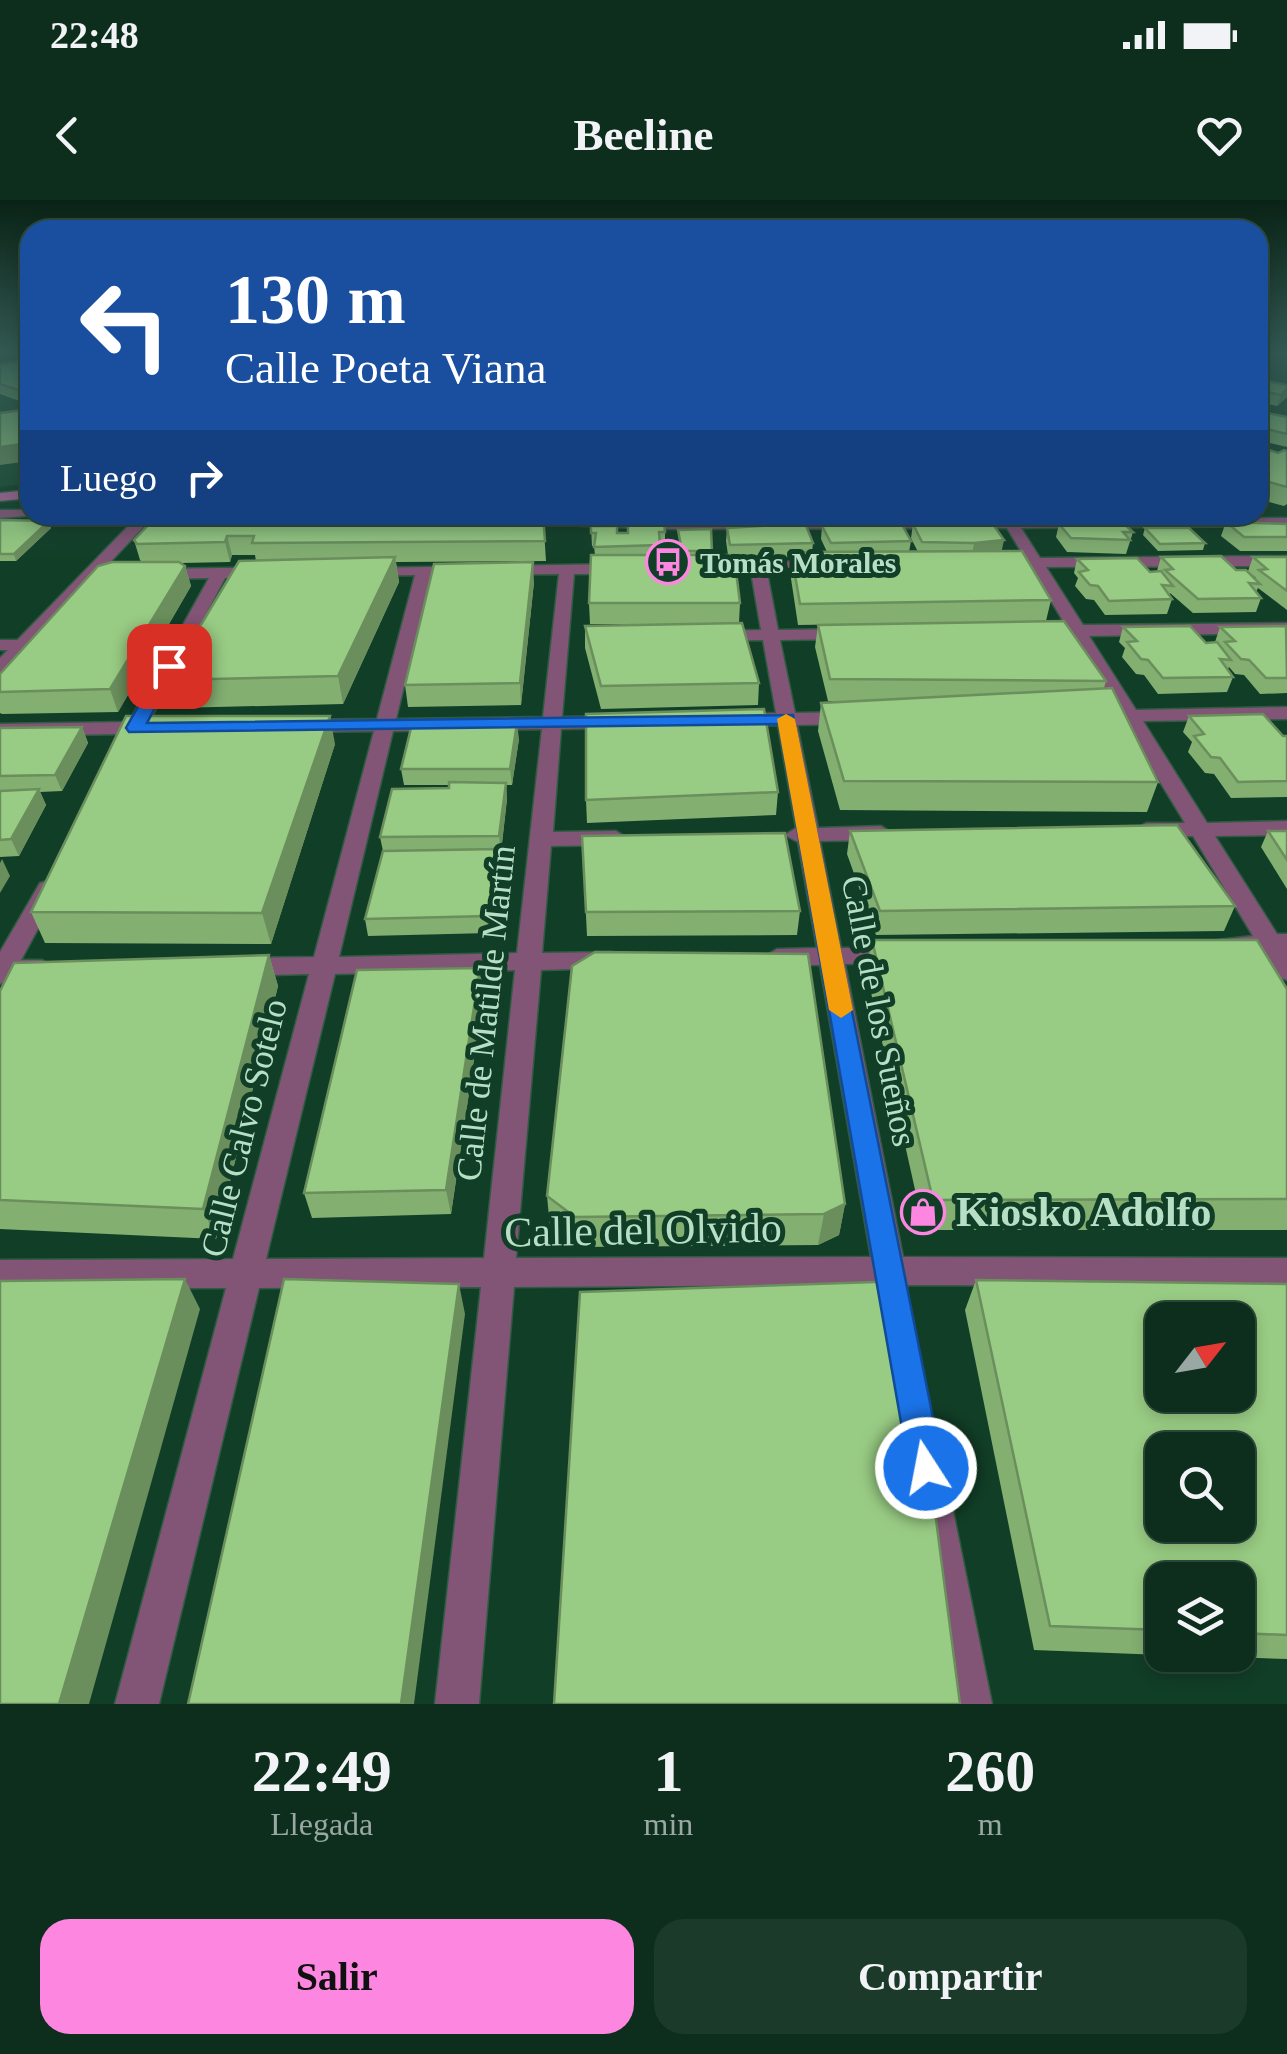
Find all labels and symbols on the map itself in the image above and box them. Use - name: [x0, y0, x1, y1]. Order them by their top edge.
- bus stop icon: Tomás Morales: [645, 539, 691, 585]
- place label: Tomás Morales: [700, 546, 896, 579]
- pin: [127, 624, 212, 709]
- street label: Calle de Matilde Martín: [449, 843, 523, 1183]
- street label: Calle de los Sueños: [834, 872, 924, 1150]
- street label: Calle Calvo Sotelo: [193, 995, 295, 1261]
- shop icon: Kiosko Adolfo: [900, 1189, 946, 1235]
- place label: Kiosko Adolfo: [956, 1189, 1212, 1235]
- street label: Calle del Olvido: [504, 1205, 782, 1255]
- north arrow: [1145, 1302, 1255, 1412]
- position arrow: [874, 1416, 978, 1520]

